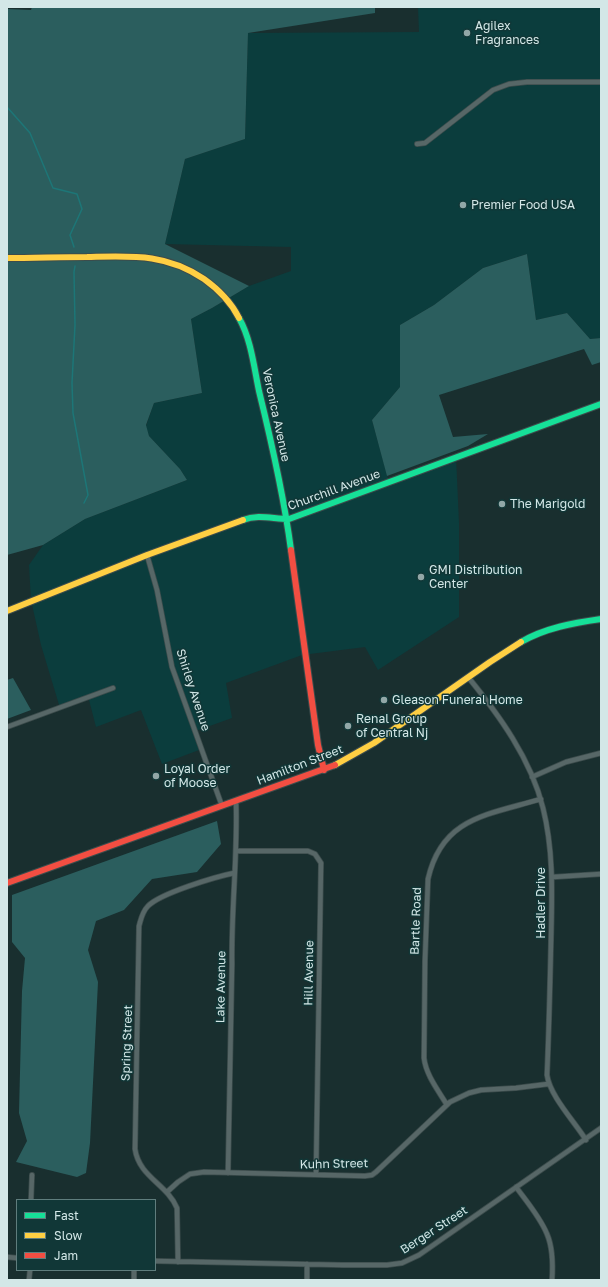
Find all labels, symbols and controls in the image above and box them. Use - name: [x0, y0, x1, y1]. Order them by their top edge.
- place label: Agilex Fragrances: [475, 19, 539, 47]
- marker: Agilex Fragrances: [462, 28, 472, 38]
- place label: Premier Food USA: [471, 198, 575, 212]
- marker: Premier Food USA: [458, 200, 468, 210]
- street label: Veronica Avenue: [259, 367, 293, 463]
- street label: Churchill Avenue: [286, 467, 382, 513]
- place label: The Marigold: [510, 497, 585, 511]
- marker: The Marigold: [497, 499, 507, 509]
- place label: GMI Distribution Center: [429, 563, 522, 591]
- marker: GMI Distribution Center: [416, 572, 426, 582]
- street label: Shirley Avenue: [173, 647, 213, 733]
- place label: Gleason Funeral Home: [392, 693, 523, 707]
- marker: Gleason Funeral Home: [379, 695, 389, 705]
- place label: Renal Group of Central Nj: [356, 712, 428, 740]
- marker: Renal Group of Central Nj: [343, 721, 353, 731]
- street label: Hamilton Street: [255, 742, 345, 788]
- place label: Loyal Order of Moose: [164, 762, 230, 790]
- marker: Loyal Order of Moose: [151, 771, 161, 781]
- street label: Hadler Drive: [534, 867, 548, 939]
- street label: Bartle Road: [408, 887, 424, 955]
- street label: Hill Avenue: [301, 940, 317, 1006]
- street label: Lake Avenue: [213, 951, 229, 1023]
- street label: Spring Street: [118, 1005, 136, 1081]
- street label: Kuhn Street: [300, 1156, 368, 1172]
- legend: [16, 1199, 156, 1271]
- street label: Berger Street: [398, 1203, 470, 1257]
- text: Fast: [54, 1208, 79, 1223]
- text: Slow: [54, 1228, 82, 1243]
- text: Jam: [54, 1248, 78, 1263]

